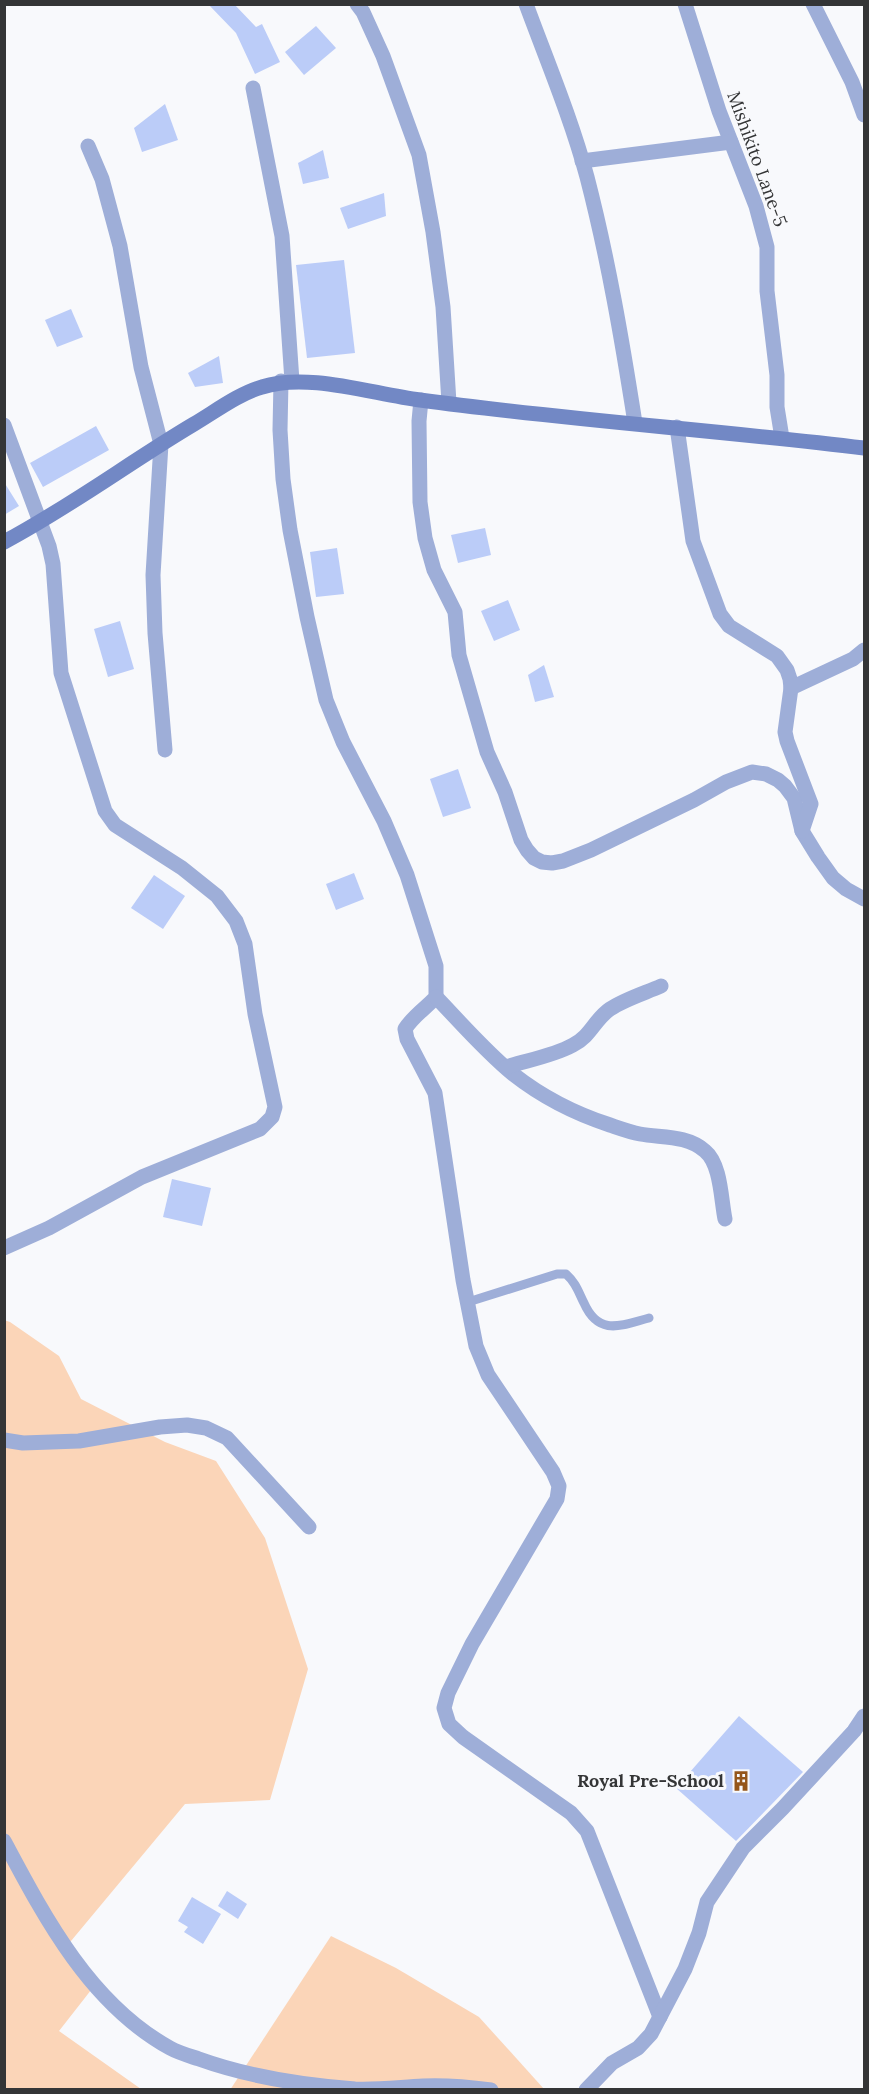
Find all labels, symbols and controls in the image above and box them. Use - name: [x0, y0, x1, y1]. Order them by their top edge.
- street label: Mishikito Lane-5: [722, 88, 793, 230]
- place label: Royal Pre-School: [577, 1769, 724, 1792]
- building icon: Royal Pre-School: [729, 1769, 753, 1793]

